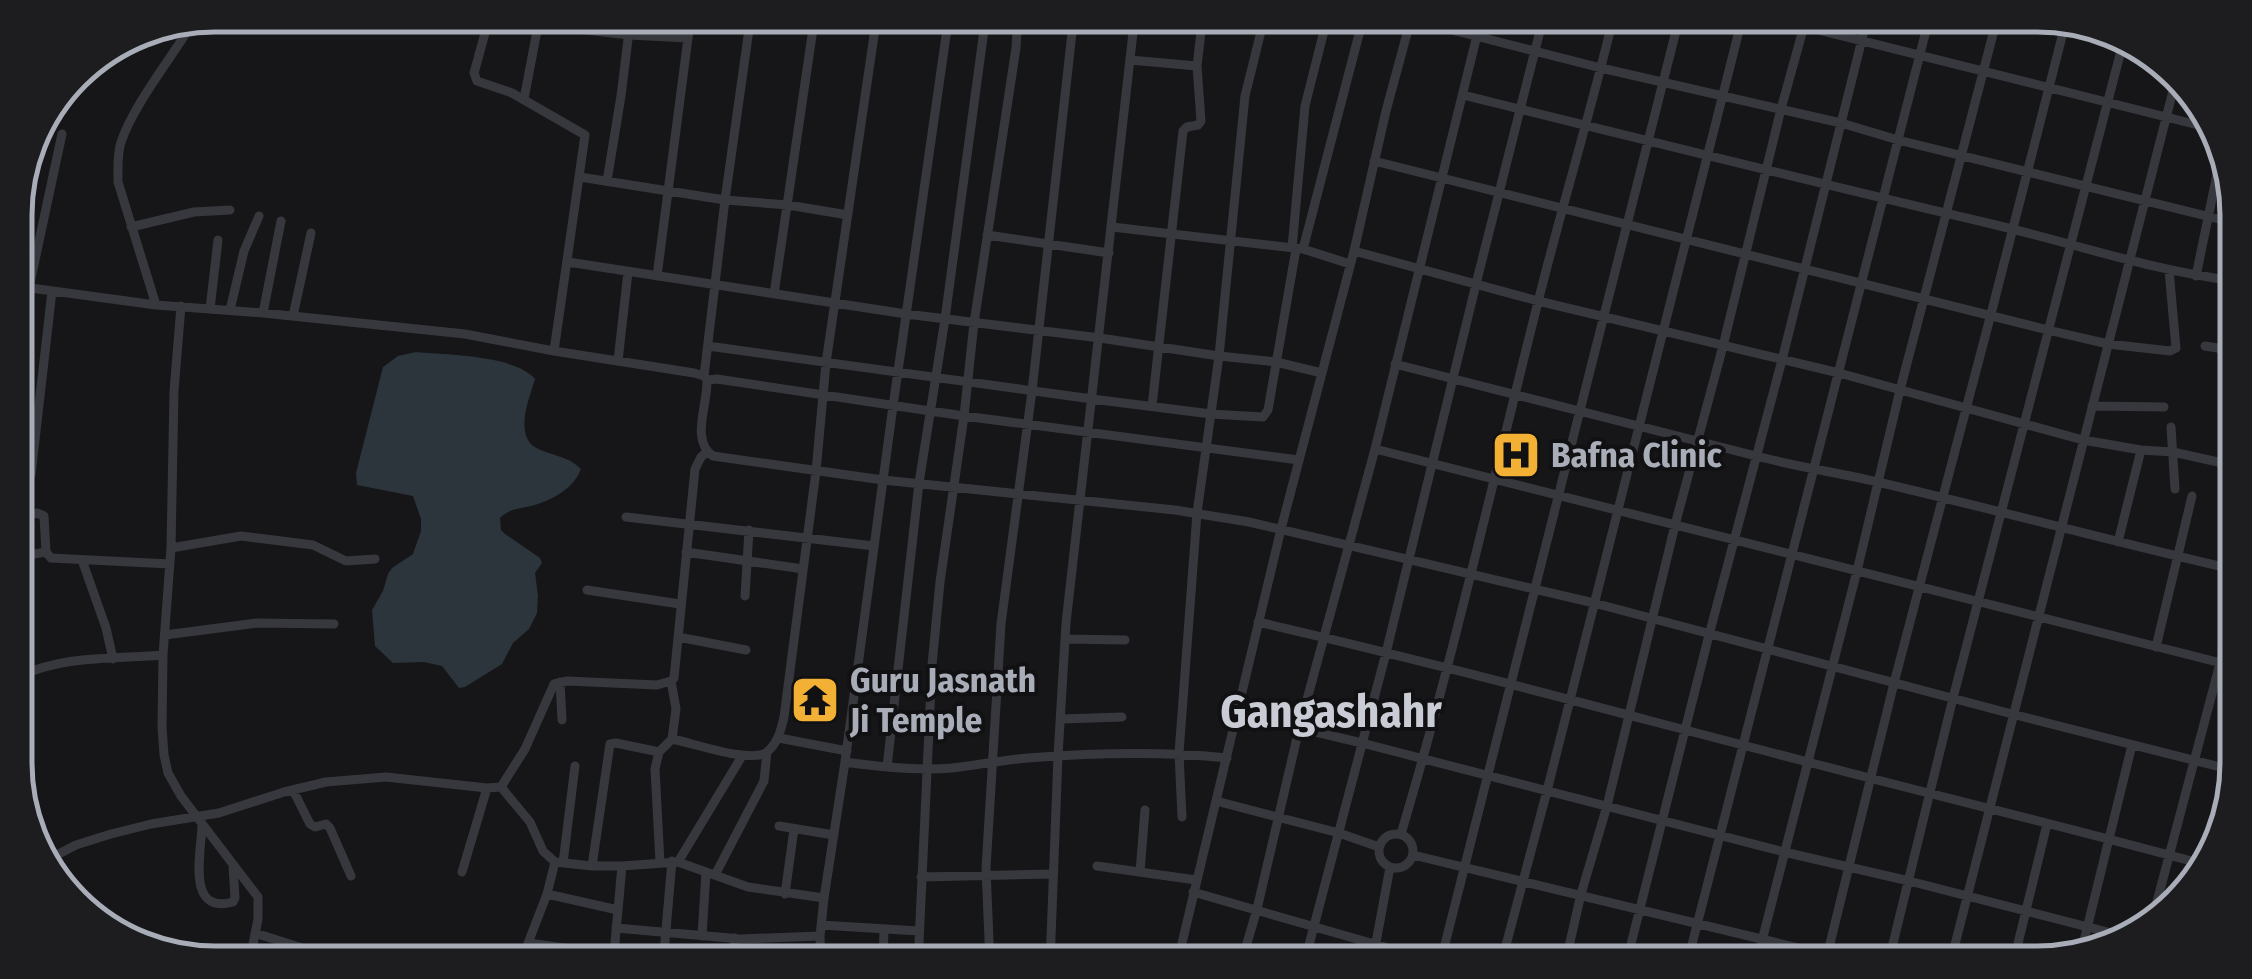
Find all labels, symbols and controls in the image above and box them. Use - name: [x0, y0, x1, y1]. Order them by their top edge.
- hospital icon: Bafna Clinic: [1490, 429, 1542, 481]
- place label: Bafna Clinic: [1551, 434, 1723, 476]
- place label: Guru Jasnath Ji Temple: [849, 659, 1036, 741]
- temple icon: Guru Jasnath Ji Temple: [789, 674, 841, 726]
- district label: Gangashahr: [1220, 685, 1442, 739]

